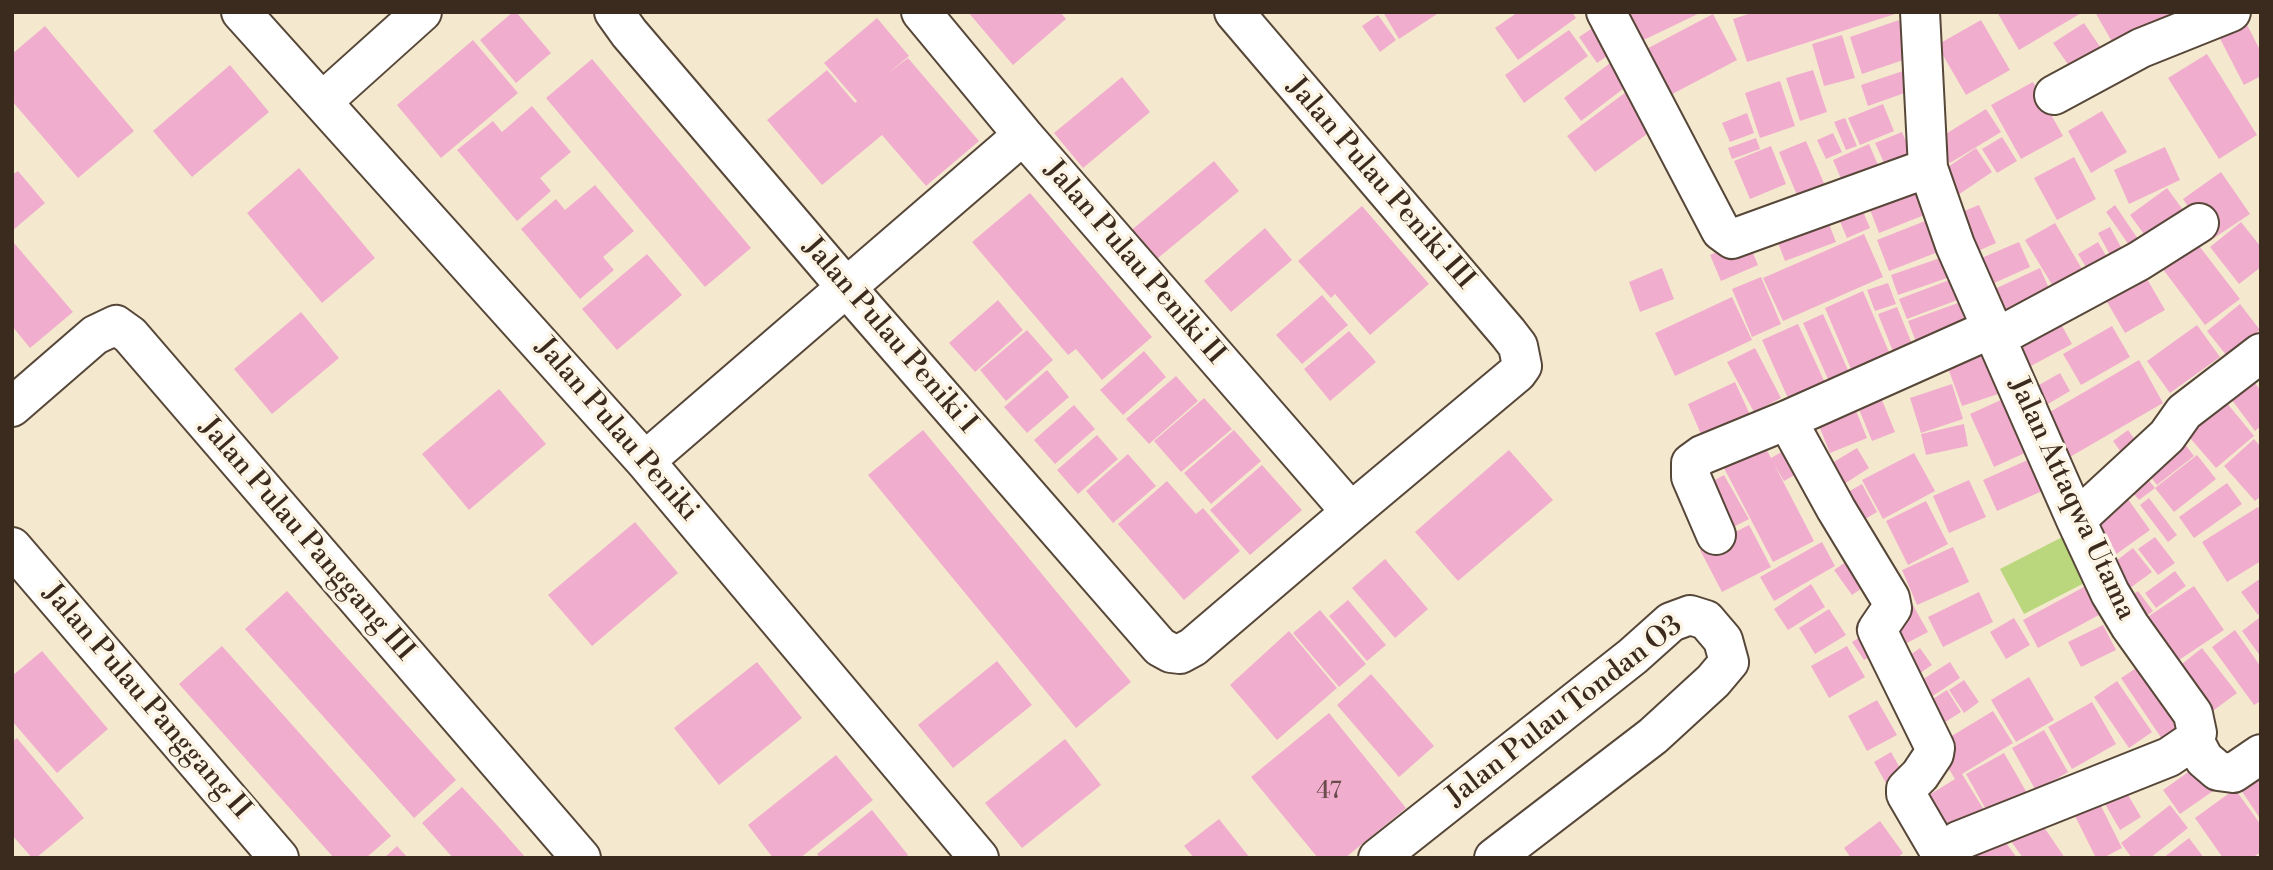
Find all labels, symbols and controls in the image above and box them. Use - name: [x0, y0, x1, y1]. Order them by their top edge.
- street label: Jalan Pulau Peniki III: [1279, 71, 1481, 297]
- street label: Jalan Pulau Peniki II: [1036, 154, 1232, 372]
- street label: Jalan Pulau Peniki I: [795, 231, 983, 441]
- street label: Jalan Pulau Peniki: [527, 332, 705, 528]
- street label: Jalan Attaqwa Utama: [2000, 372, 2142, 626]
- street label: Jalan Pulau Panggang III: [191, 412, 421, 668]
- street label: Jalan Pulau Panggang II: [35, 578, 257, 826]
- street label: Jalan Pulau Tondan O3: [1440, 610, 1690, 814]
- house number: 47: [1316, 778, 1342, 806]

